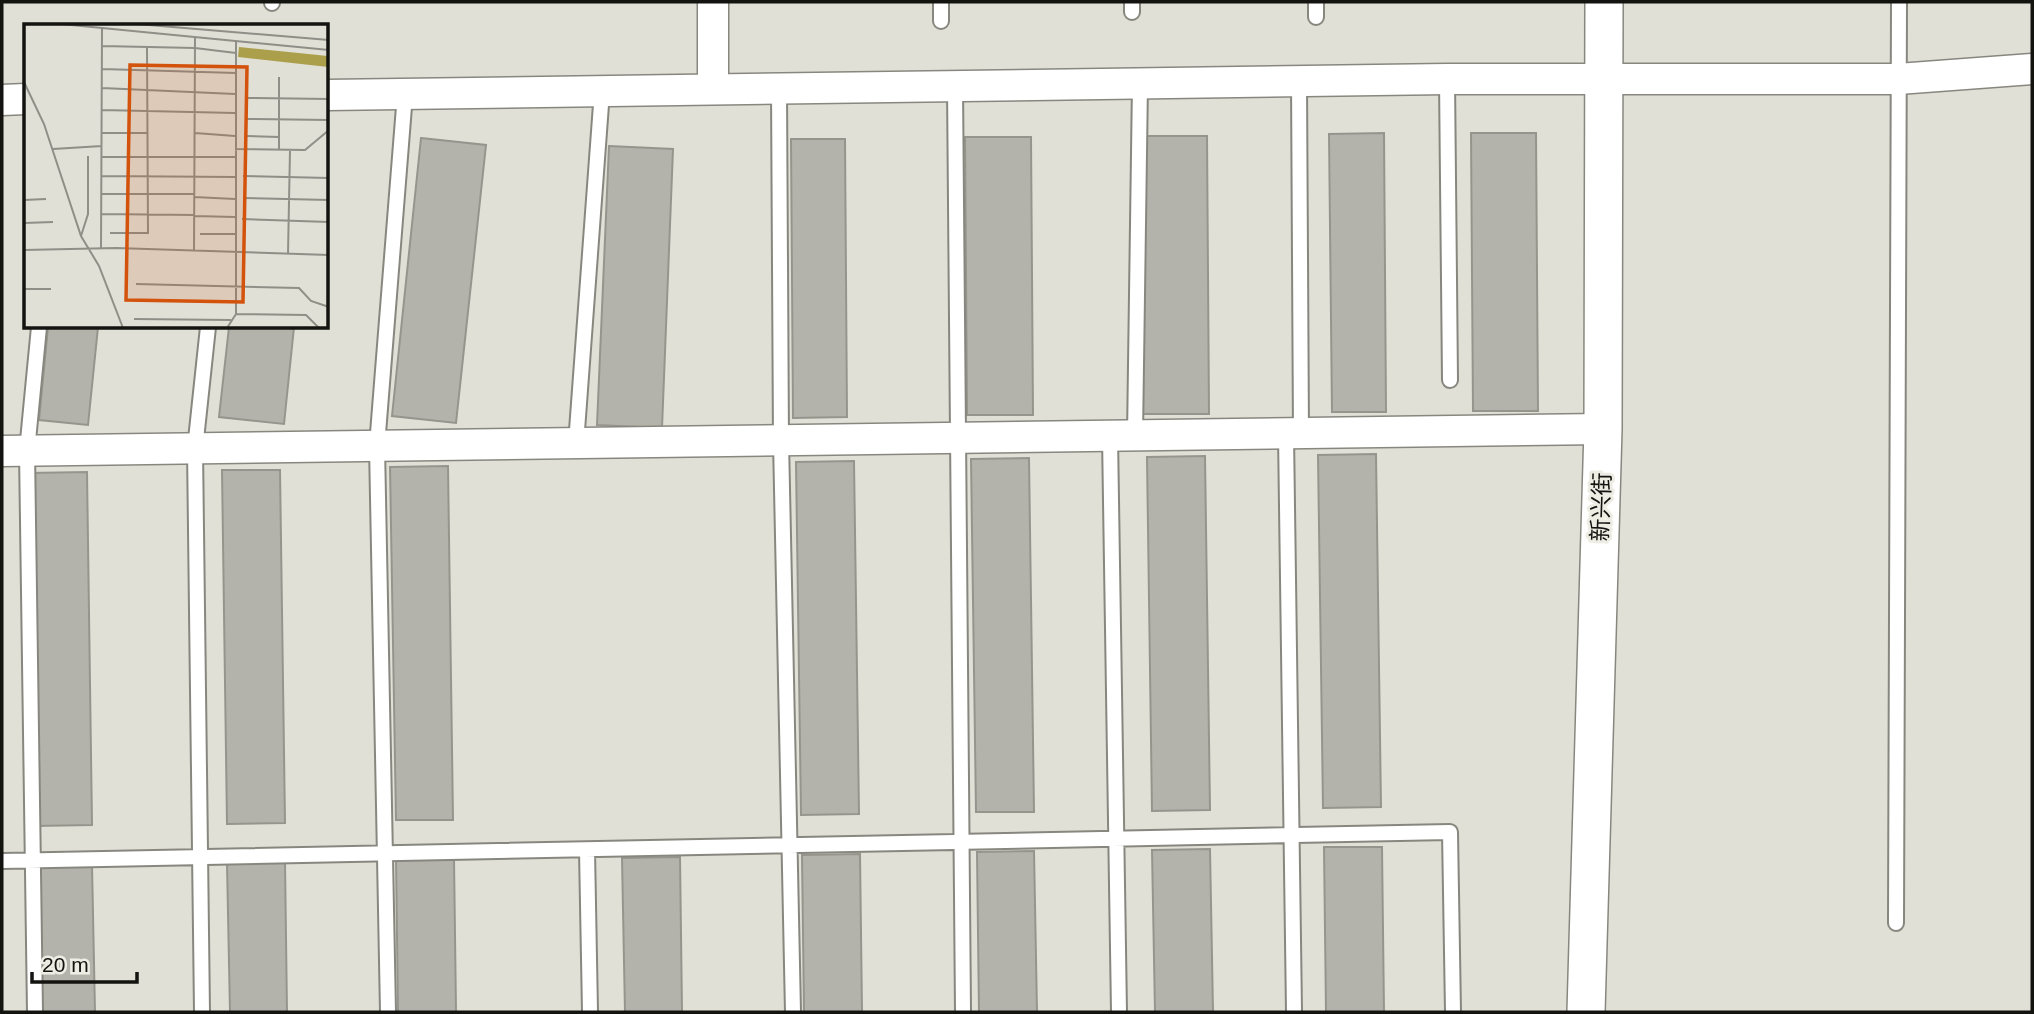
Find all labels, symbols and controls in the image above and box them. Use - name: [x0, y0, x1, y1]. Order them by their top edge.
- inset map: [24, 24, 329, 329]
- street label: 新兴街: [1587, 472, 1615, 542]
- scale bar: [32, 940, 136, 984]
- text: 20 m: [42, 953, 89, 976]

